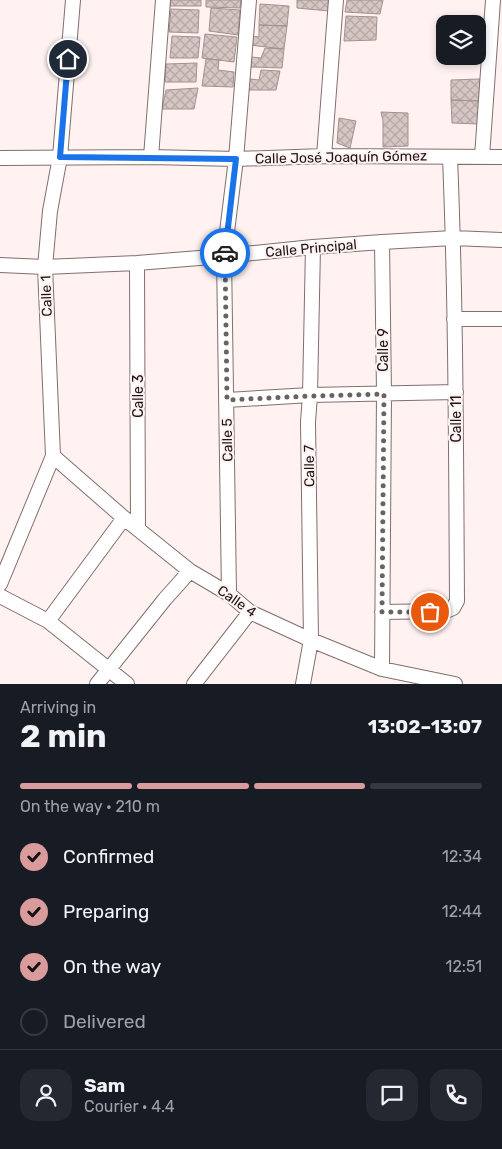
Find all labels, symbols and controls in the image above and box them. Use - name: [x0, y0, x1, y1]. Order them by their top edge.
- map controls: [436, 15, 486, 65]
- button: layers: [436, 15, 486, 65]
- pin: [47, 38, 89, 80]
- icon: home: [54, 45, 82, 73]
- street label: Calle José Joaquín Gómez: [255, 147, 427, 168]
- courier: [200, 228, 250, 278]
- street label: Calle Principal: [265, 236, 358, 261]
- icon: car: [211, 239, 239, 267]
- street label: Calle 1: [37, 275, 56, 317]
- street label: Calle 9: [375, 328, 392, 372]
- street label: Calle 3: [130, 374, 147, 418]
- street label: Calle 11: [448, 395, 465, 443]
- street label: Calle 5: [219, 418, 236, 462]
- street label: Calle 7: [301, 445, 318, 487]
- street label: Calle 4: [214, 582, 260, 621]
- pin: [409, 591, 451, 633]
- icon: bag: [416, 598, 444, 626]
- text: Arriving in: [20, 698, 96, 717]
- text: 13:02–13:07: [368, 715, 482, 738]
- text: 2 min: [20, 717, 107, 755]
- text: On the way · 210 m: [20, 797, 160, 816]
- icon: check: [20, 843, 48, 871]
- text: Confirmed: [63, 845, 154, 868]
- text: 12:34: [442, 847, 482, 866]
- icon: check: [20, 898, 48, 926]
- text: Preparing: [63, 900, 149, 923]
- text: 12:44: [442, 902, 482, 921]
- icon: check: [20, 953, 48, 981]
- text: On the way: [63, 955, 161, 978]
- text: 12:51: [446, 957, 482, 976]
- text: Delivered: [63, 1010, 146, 1033]
- button: person: [20, 1069, 72, 1121]
- button: chat: [366, 1069, 418, 1121]
- button: phone: [430, 1069, 482, 1121]
- text: Sam: [84, 1074, 125, 1097]
- text: Courier · 4.4: [84, 1097, 175, 1116]

